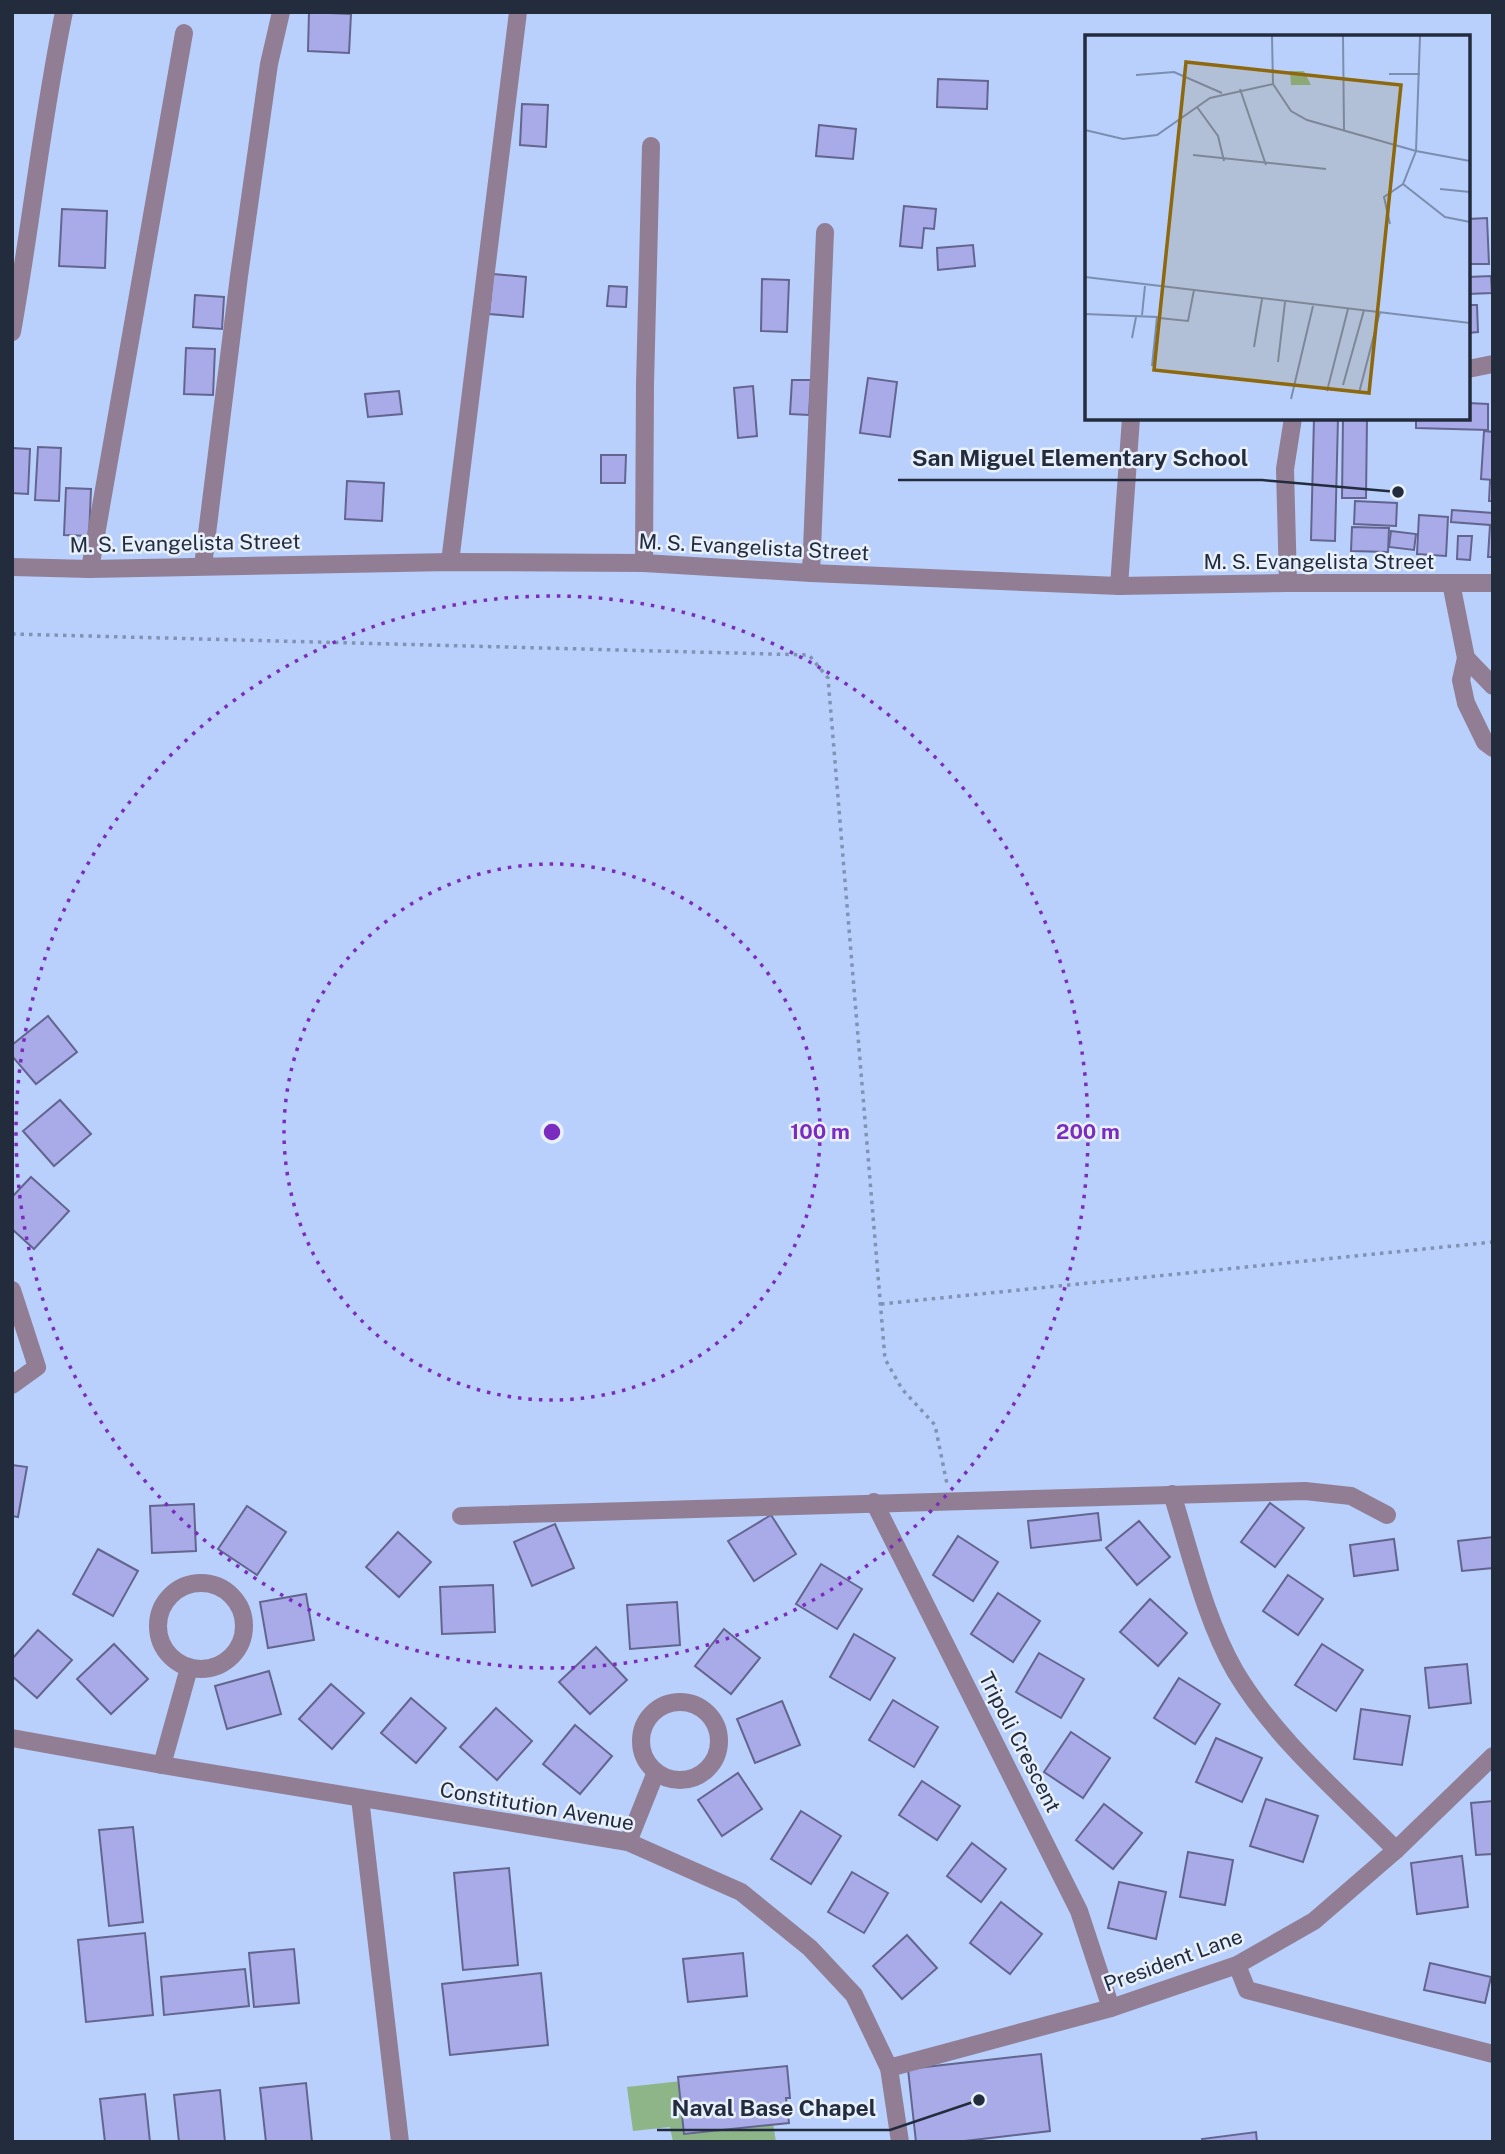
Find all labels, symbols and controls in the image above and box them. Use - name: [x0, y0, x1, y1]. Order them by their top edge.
- inset map: [1085, 35, 1470, 420]
- callout: San Miguel Elementary School: [898, 436, 1262, 480]
- text: San Miguel Elementary School: [912, 444, 1248, 471]
- street label: M. S. Evangelista Street: [69, 528, 301, 558]
- street label: M. S. Evangelista Street: [638, 528, 870, 566]
- street label: M. S. Evangelista Street: [1203, 549, 1435, 574]
- text: 100 m: [790, 1119, 850, 1144]
- text: 200 m: [1056, 1119, 1120, 1144]
- centre of rings: [540, 1120, 564, 1144]
- street label: Tripoli Crescent: [974, 1668, 1066, 1816]
- street label: Constitution Avenue: [438, 1777, 636, 1835]
- street label: President Lane: [1100, 1923, 1246, 1997]
- callout: Naval Base Chapel: [657, 2086, 890, 2130]
- text: Naval Base Chapel: [672, 2094, 876, 2121]

